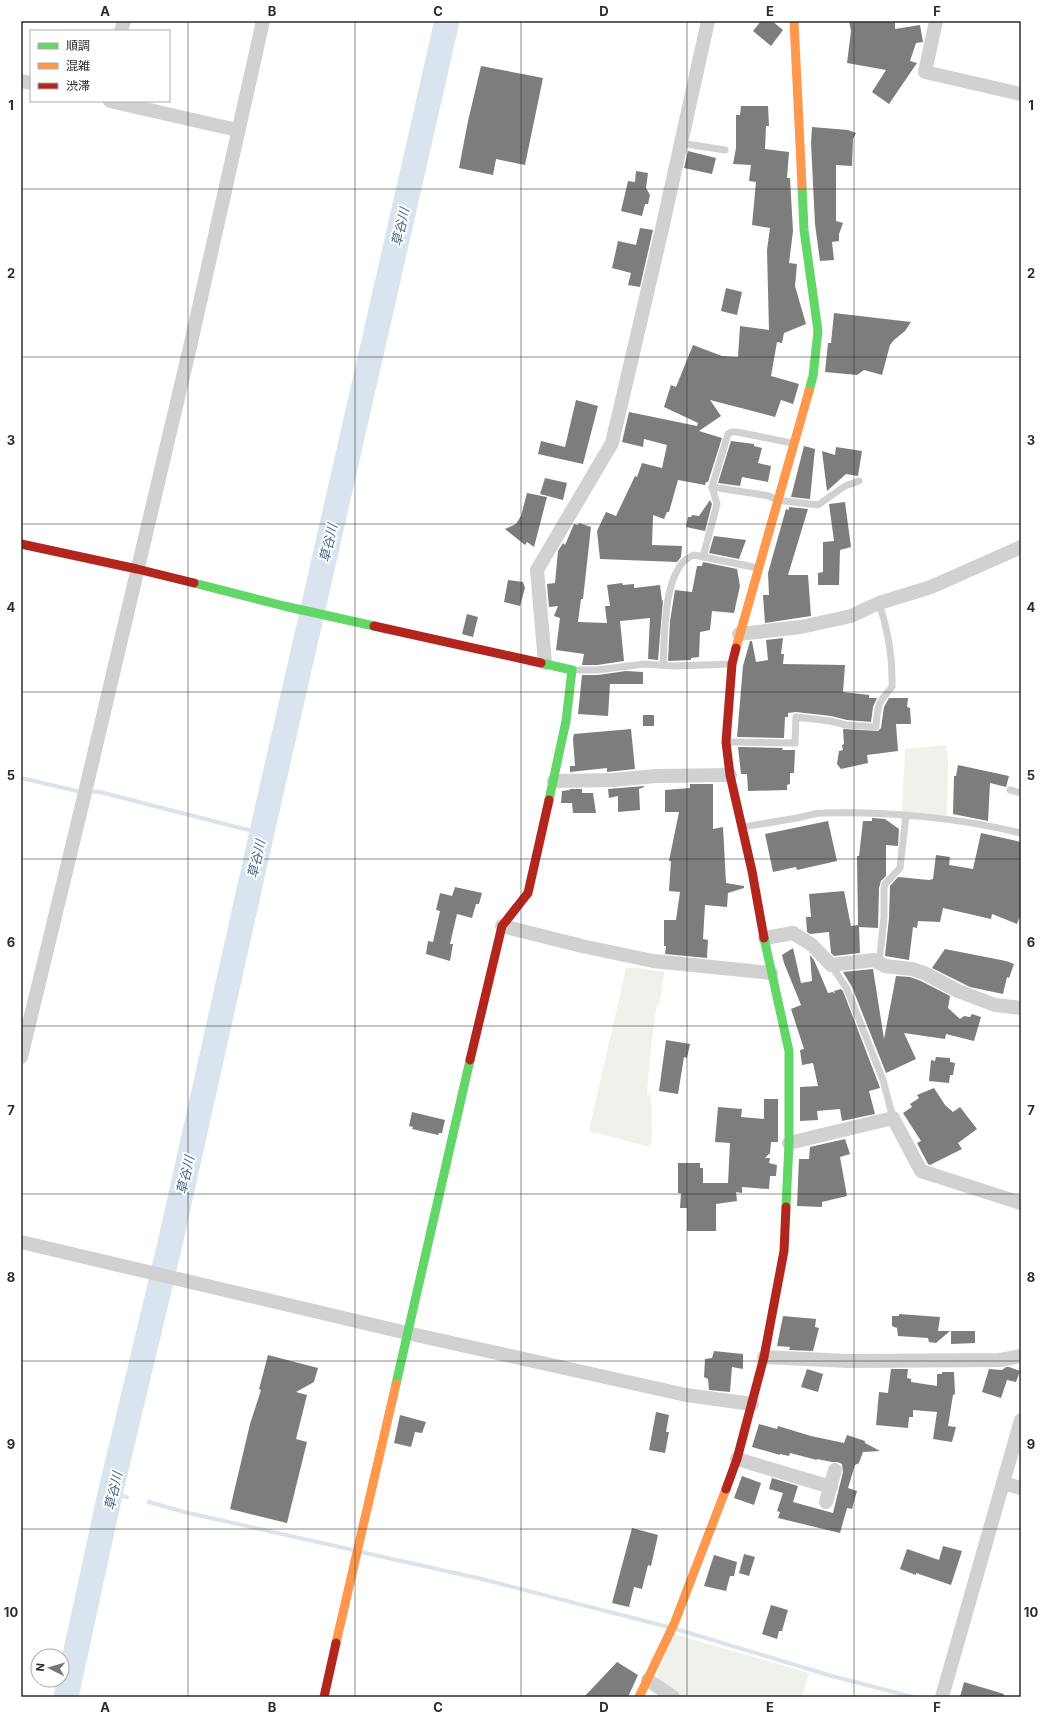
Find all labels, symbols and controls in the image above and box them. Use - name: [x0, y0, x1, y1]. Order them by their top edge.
- text: A: [100, 3, 110, 19]
- text: B: [268, 3, 277, 19]
- text: C: [433, 3, 443, 19]
- text: D: [599, 3, 609, 19]
- text: E: [766, 3, 774, 19]
- text: F: [933, 3, 941, 19]
- legend: [30, 30, 170, 102]
- text: 順調: [66, 38, 90, 53]
- text: 混雑: [66, 58, 90, 73]
- text: 渋滞: [66, 78, 90, 93]
- text: 1: [8, 97, 14, 113]
- text: 1: [1028, 97, 1034, 113]
- water label: 草谷川: [388, 204, 413, 248]
- text: 2: [7, 265, 15, 281]
- text: 2: [1027, 265, 1035, 281]
- text: 3: [7, 432, 15, 448]
- text: 3: [1027, 432, 1035, 448]
- water label: 草谷川: [316, 520, 341, 564]
- text: 4: [7, 599, 16, 615]
- text: 4: [1027, 599, 1036, 615]
- text: 5: [7, 767, 15, 783]
- text: 5: [1027, 767, 1035, 783]
- water label: 草谷川: [244, 836, 269, 880]
- text: 6: [7, 934, 15, 950]
- text: 6: [1027, 934, 1035, 950]
- text: 7: [7, 1102, 15, 1118]
- text: 7: [1027, 1102, 1035, 1118]
- water label: 草谷川: [173, 1152, 198, 1196]
- text: 8: [7, 1269, 15, 1285]
- text: 8: [1027, 1269, 1035, 1285]
- text: 9: [7, 1436, 15, 1452]
- text: 9: [1027, 1436, 1035, 1452]
- water label: 草谷川: [101, 1468, 126, 1512]
- text: 10: [4, 1604, 18, 1620]
- text: 10: [1024, 1604, 1038, 1620]
- north arrow: [30, 1648, 70, 1688]
- text: N: [33, 1662, 47, 1672]
- text: A: [100, 1699, 110, 1715]
- text: B: [268, 1699, 277, 1715]
- text: C: [433, 1699, 443, 1715]
- text: D: [599, 1699, 609, 1715]
- text: E: [766, 1699, 774, 1715]
- text: F: [933, 1699, 941, 1715]

